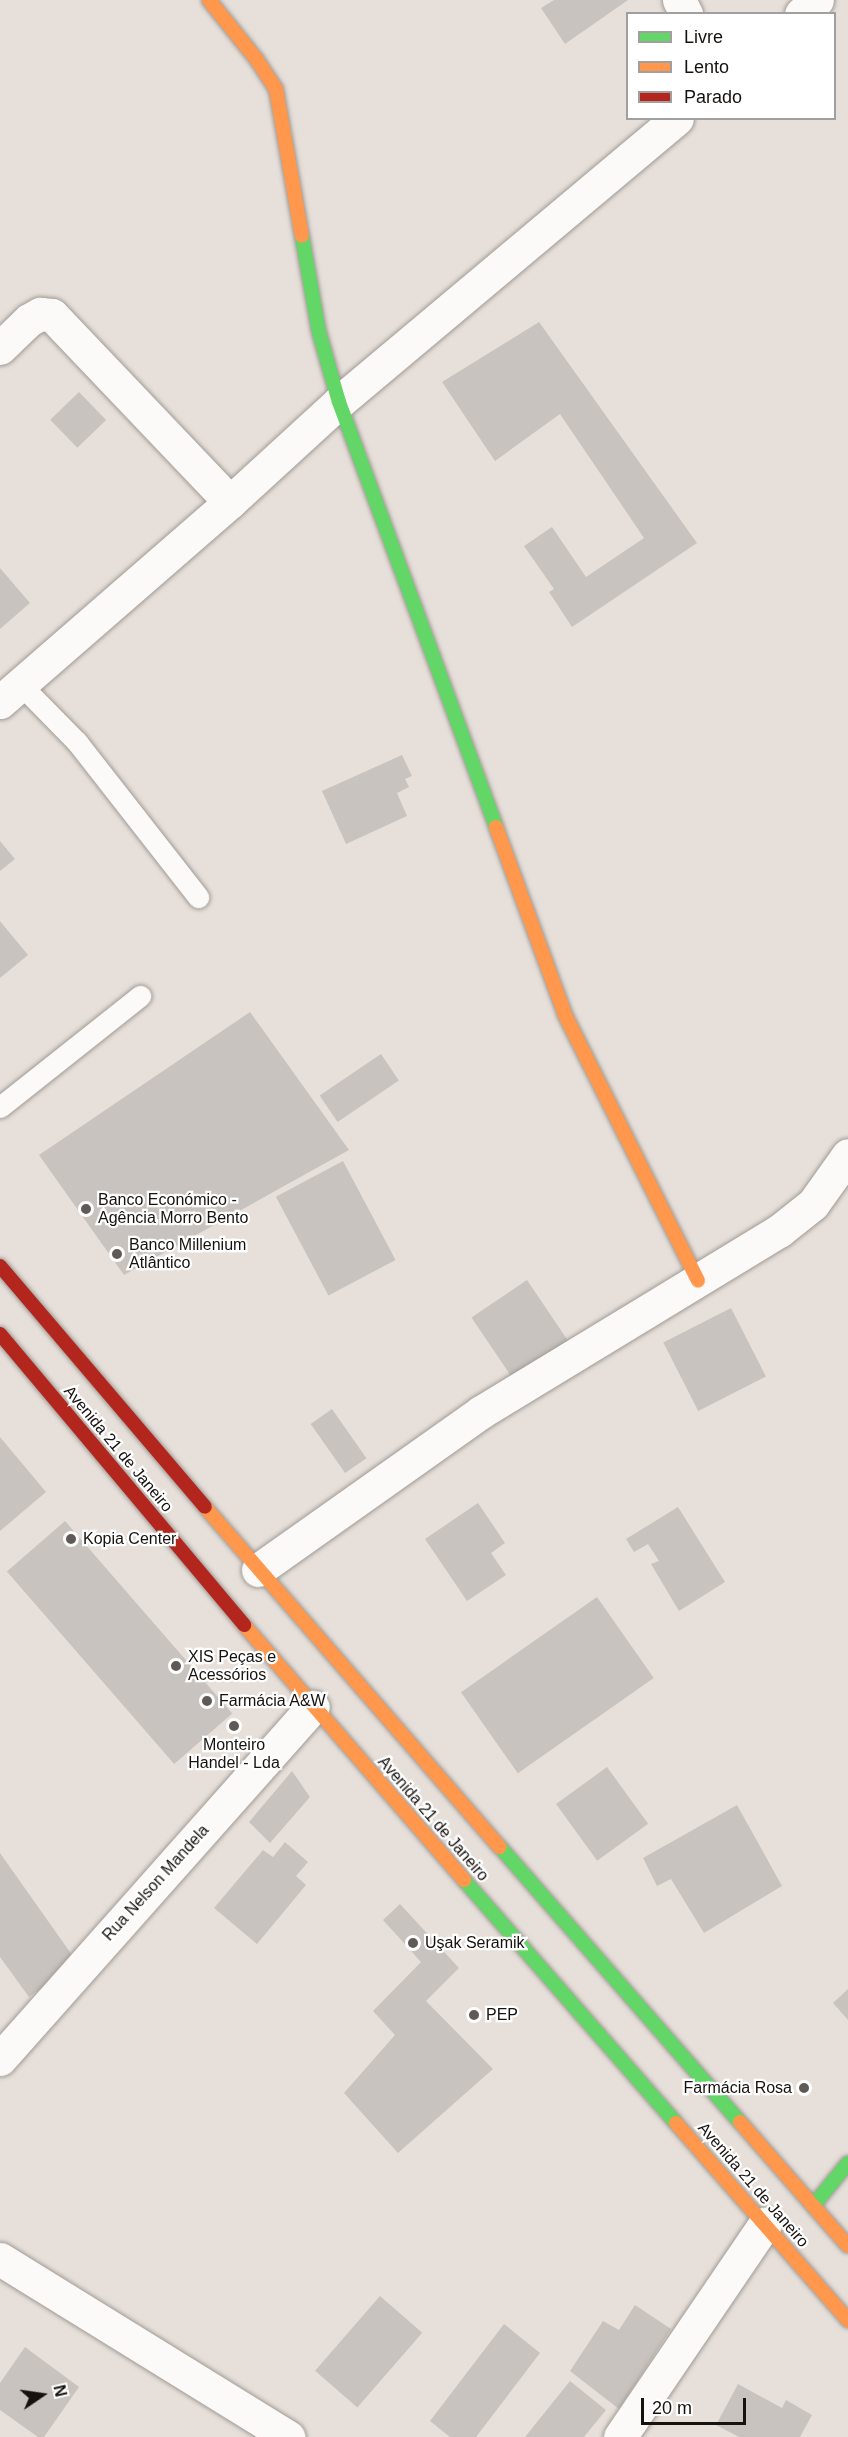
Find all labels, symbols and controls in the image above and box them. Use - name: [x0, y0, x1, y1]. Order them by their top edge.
- legend: [626, 12, 836, 120]
- text: Livre: [684, 27, 723, 47]
- text: Lento: [684, 57, 729, 77]
- text: Parado: [684, 87, 742, 107]
- place label: Banco Económico - Agência Morro Bento: [98, 1190, 248, 1228]
- marker: Banco Económico - Agência Morro Bento: [79, 1202, 93, 1216]
- place label: Banco Millenium Atlântico: [129, 1235, 246, 1273]
- marker: Banco Millenium Atlântico: [110, 1247, 124, 1261]
- street label: Avenida 21 de Janeiro: [60, 1382, 176, 1516]
- place label: Kopia Center: [83, 1529, 176, 1549]
- marker: Kopia Center: [64, 1532, 78, 1546]
- place label: XIS Peças e Acessórios: [188, 1647, 276, 1685]
- marker: XIS Peças e Acessórios: [169, 1659, 183, 1673]
- place label: Farmácia A&W: [219, 1691, 327, 1711]
- marker: Farmácia A&W: [200, 1694, 214, 1708]
- marker: Monteiro Handel - Lda: [227, 1719, 241, 1733]
- place label: Monteiro Handel - Lda: [188, 1735, 280, 1773]
- street label: Avenida 21 de Janeiro: [374, 1753, 492, 1885]
- street label: Rua Nelson Mandela: [99, 1821, 213, 1945]
- place label: Uşak Seramik: [425, 1933, 525, 1953]
- marker: Uşak Seramik: [406, 1936, 420, 1950]
- place label: PEP: [486, 2005, 518, 2025]
- marker: PEP: [467, 2008, 481, 2022]
- place label: Farmácia Rosa: [684, 2078, 792, 2098]
- marker: Farmácia Rosa: [797, 2081, 811, 2095]
- street label: Avenida 21 de Janeiro: [694, 2119, 812, 2251]
- north arrow: [12, 2365, 72, 2425]
- text: N: [50, 2383, 70, 2398]
- scale bar: [644, 2386, 749, 2424]
- text: 20 m: [652, 2398, 692, 2418]

